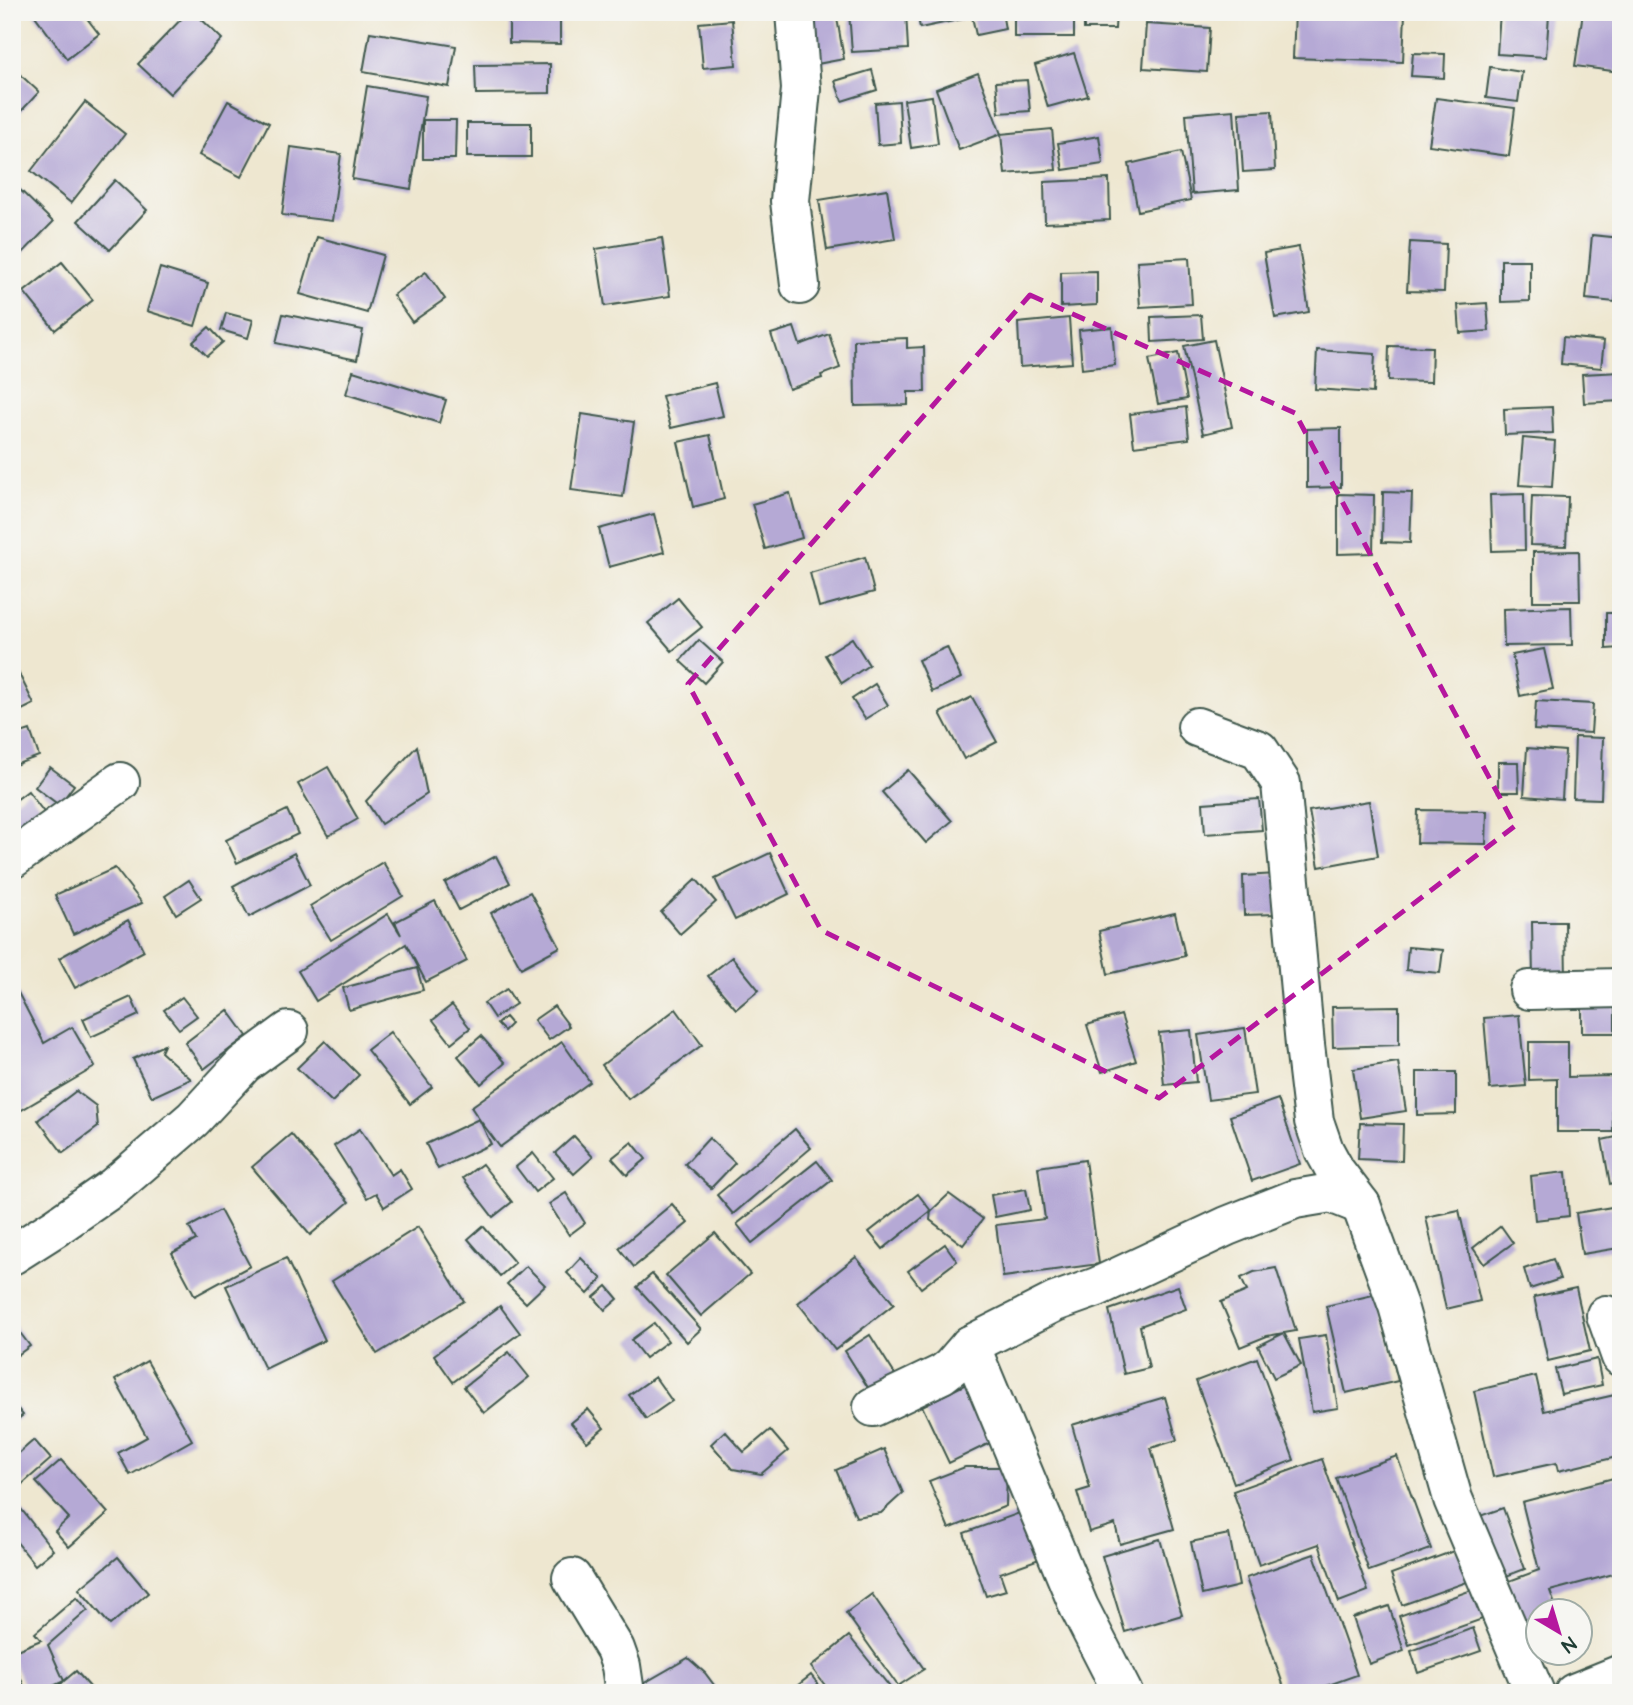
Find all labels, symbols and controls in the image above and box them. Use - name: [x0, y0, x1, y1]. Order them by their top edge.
- north arrow: [1524, 1596, 1594, 1666]
- text: N: [1555, 1630, 1582, 1659]

